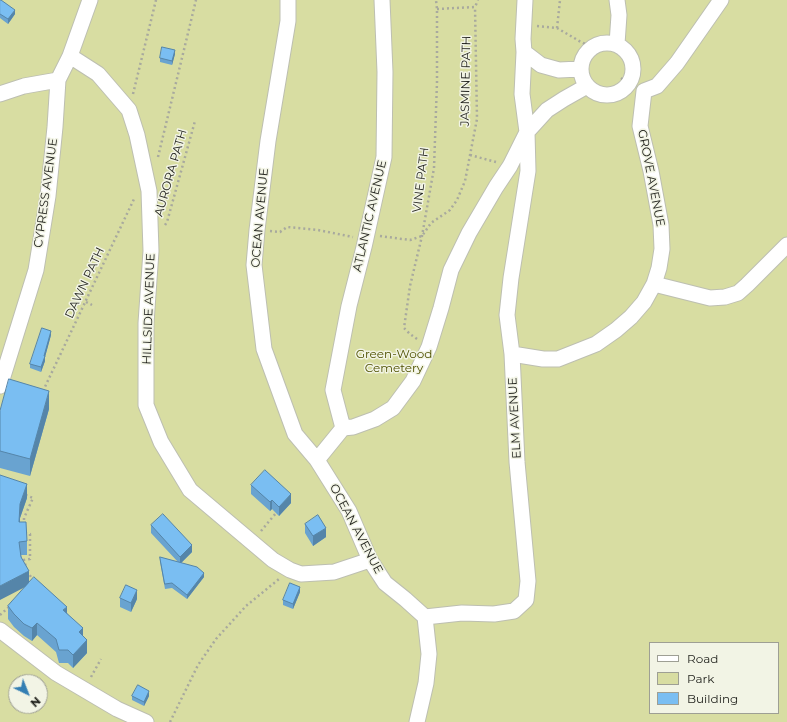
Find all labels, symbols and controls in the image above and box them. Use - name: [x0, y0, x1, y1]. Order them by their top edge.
- street label: JASMINE PATH: [458, 36, 474, 126]
- street label: AURORA PATH: [152, 128, 190, 218]
- street label: GROVE AVENUE: [635, 128, 667, 228]
- street label: CYPRESS AVENUE: [31, 137, 61, 249]
- street label: VINE PATH: [410, 147, 432, 213]
- street label: ATLANTIC AVENUE: [350, 159, 390, 273]
- street label: OCEAN AVENUE: [248, 168, 272, 268]
- street label: DAWN PATH: [62, 245, 108, 321]
- street label: HILLSIDE AVENUE: [140, 253, 158, 365]
- park label: Green-Wood Cemetery: [356, 347, 432, 375]
- street label: ELM AVENUE: [506, 377, 524, 459]
- street label: OCEAN AVENUE: [326, 482, 386, 576]
- legend: [649, 642, 779, 714]
- text: Road: [687, 651, 718, 666]
- text: Park: [687, 671, 714, 686]
- north arrow: [8, 674, 48, 714]
- text: Building: [687, 691, 738, 706]
- text: N: [27, 694, 44, 710]

